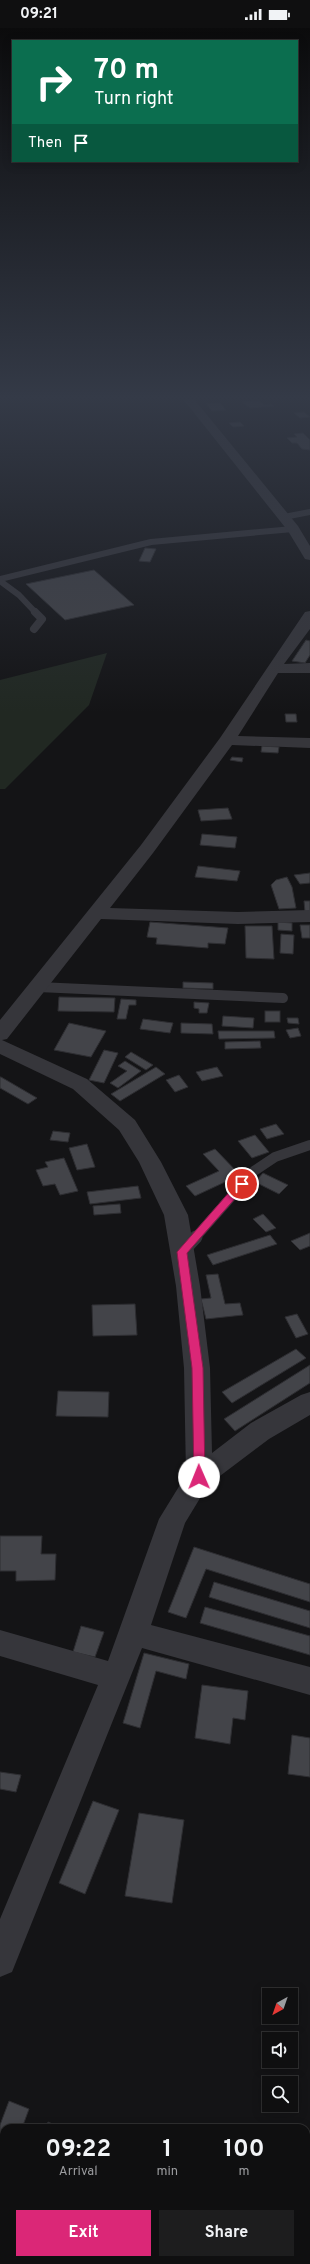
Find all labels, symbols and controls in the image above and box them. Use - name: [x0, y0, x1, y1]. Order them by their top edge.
- text: 09:21: [20, 5, 58, 24]
- text: 70 m: [94, 53, 159, 89]
- icon: right: [28, 56, 80, 108]
- text: Turn right: [94, 88, 174, 111]
- icon: arrive: [70, 132, 92, 154]
- text: Then: [28, 134, 62, 153]
- pin: [225, 1167, 259, 1201]
- icon: arrive: [231, 1173, 253, 1195]
- position arrow: [178, 1456, 220, 1498]
- north arrow: [262, 1988, 298, 2024]
- map controls: [262, 1988, 298, 2112]
- button: sound: [262, 2032, 298, 2068]
- button: search: [262, 2076, 298, 2112]
- text: 09:22: [45, 2135, 111, 2165]
- text: 1: [162, 2135, 172, 2165]
- text: 100: [223, 2135, 265, 2165]
- text: Arrival: [59, 2164, 98, 2180]
- text: min: [156, 2164, 178, 2180]
- text: m: [239, 2164, 250, 2180]
- button: Exit: [16, 2210, 151, 2256]
- button: Share: [159, 2210, 294, 2256]

